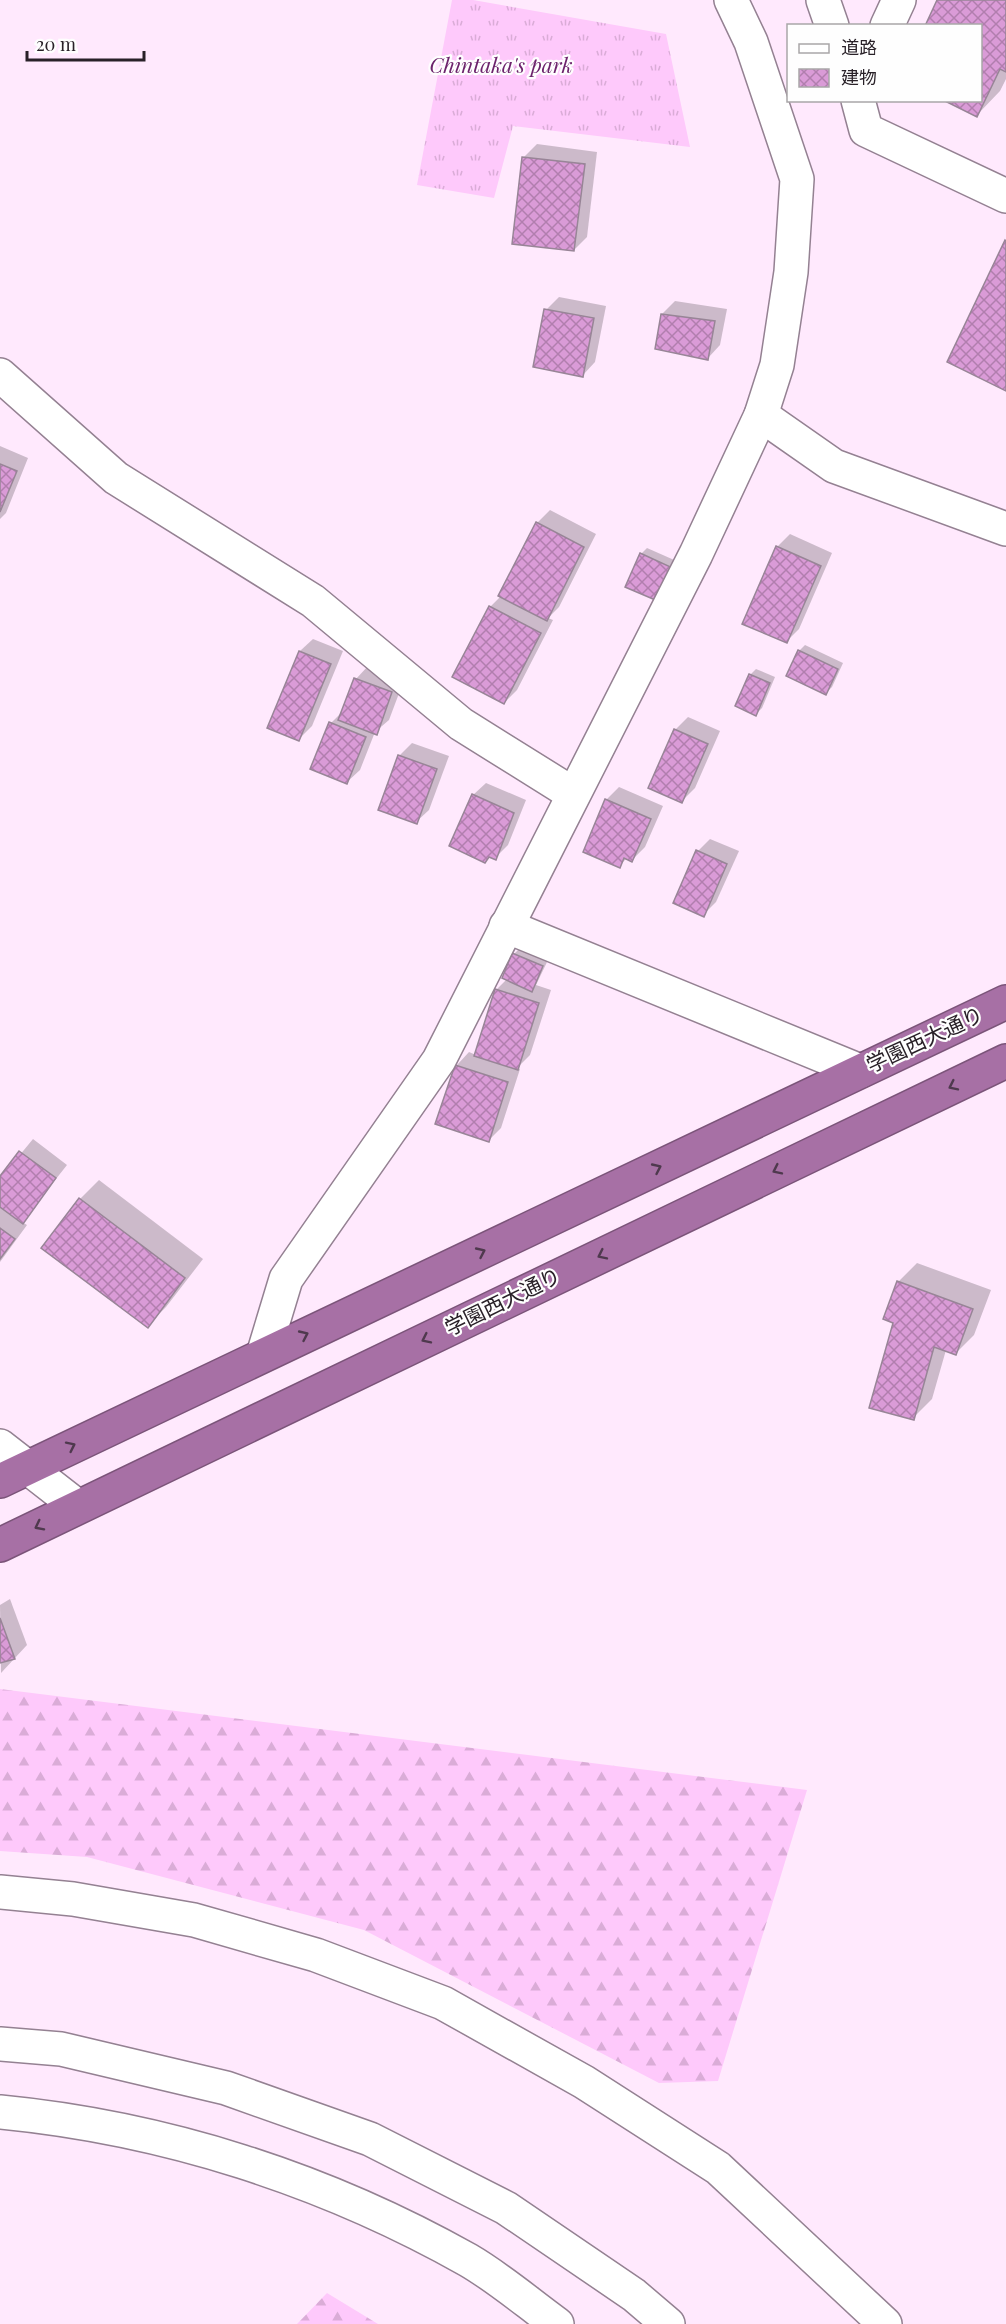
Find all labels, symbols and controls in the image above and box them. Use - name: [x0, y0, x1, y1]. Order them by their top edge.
- scale bar: [27, 24, 144, 62]
- legend: [787, 24, 982, 102]
- text: 20 m: [36, 32, 76, 56]
- text: 道路: [841, 35, 877, 59]
- park label: Chintaka's park: [429, 50, 573, 78]
- text: 建物: [841, 65, 877, 89]
- street label: 学園西大通り: [861, 999, 987, 1078]
- one-way arrow: [949, 1079, 960, 1091]
- one-way arrow: [650, 1163, 661, 1175]
- one-way arrow: [773, 1163, 784, 1175]
- one-way arrow: [474, 1247, 485, 1259]
- one-way arrow: [597, 1247, 608, 1259]
- street label: 学園西大通り: [439, 1260, 565, 1340]
- one-way arrow: [298, 1331, 309, 1343]
- one-way arrow: [421, 1332, 432, 1344]
- one-way arrow: [65, 1442, 76, 1453]
- one-way arrow: [34, 1518, 45, 1530]

